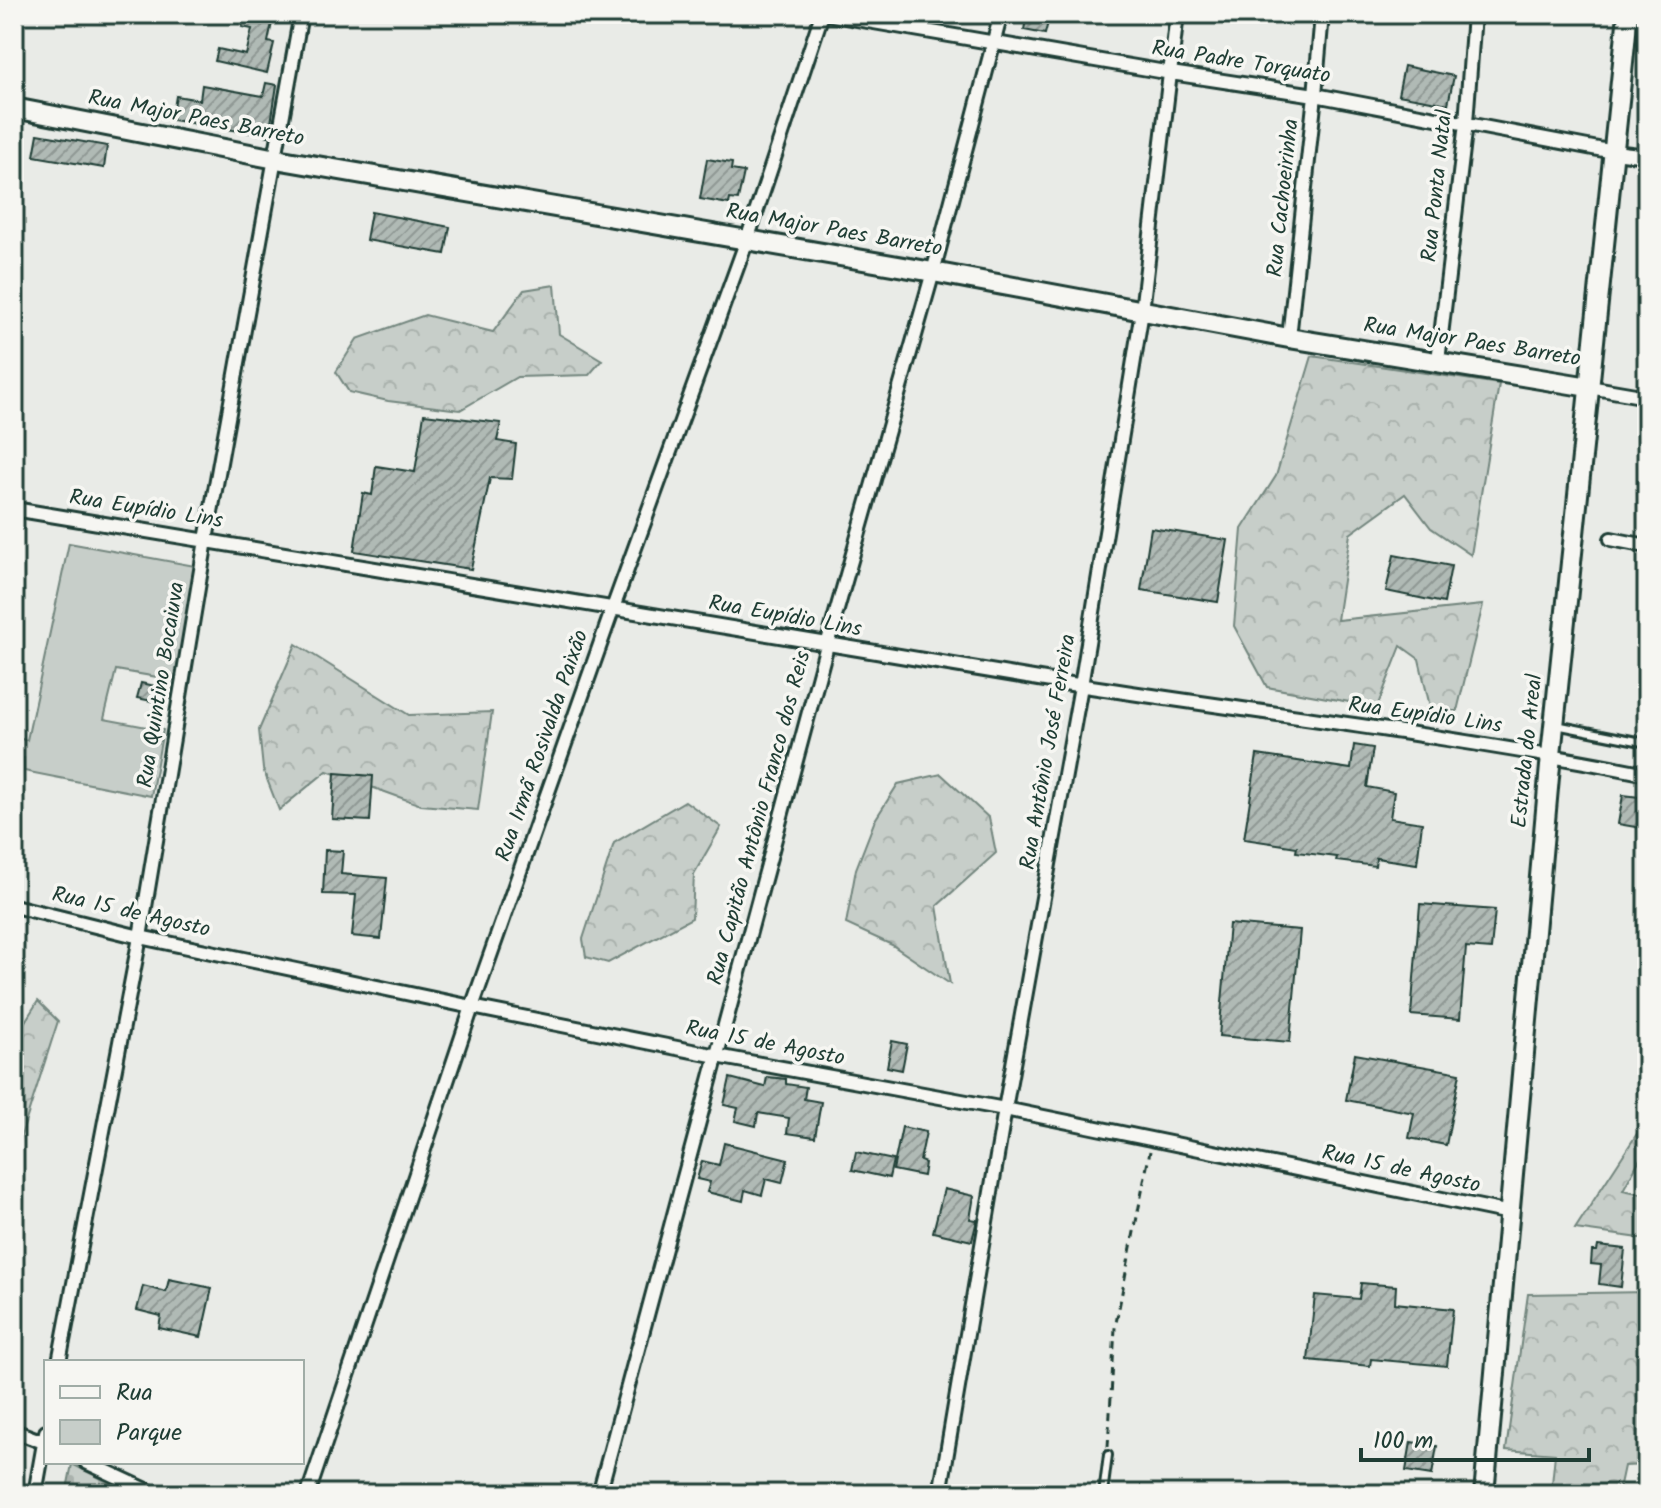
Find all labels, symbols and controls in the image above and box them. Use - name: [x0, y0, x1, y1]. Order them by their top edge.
- street label: Rua Padre Torquato: [1149, 32, 1333, 94]
- street label: Rua Major Paes Barreto: [85, 81, 307, 157]
- street label: Rua Ponta Natal: [1413, 107, 1463, 264]
- street label: Rua Cachoeirinha: [1258, 117, 1310, 279]
- street label: Rua Major Paes Barreto: [723, 195, 945, 267]
- street label: Rua Major Paes Barreto: [1361, 309, 1583, 377]
- street label: Rua Eupídio Lins: [67, 481, 226, 540]
- street label: Rua Quintino Bocaiuva: [128, 580, 196, 790]
- street label: Rua Eupídio Lins: [706, 586, 865, 648]
- street label: Rua Irmã Rosivalda Paixão: [487, 625, 599, 867]
- street label: Rua Antônio José Ferreira: [1011, 631, 1087, 873]
- street label: Rua Capitão Antônio Franco dos Reis: [698, 646, 822, 989]
- street label: Estrada do Areal: [1503, 672, 1554, 830]
- street label: Rua Eupídio Lins: [1346, 688, 1505, 744]
- street label: Rua 15 de Agosto: [48, 878, 214, 948]
- street label: Rua 15 de Agosto: [682, 1011, 848, 1077]
- street label: Rua 15 de Agosto: [1318, 1136, 1484, 1204]
- legend: [44, 1360, 304, 1464]
- text: Rua: [116, 1374, 153, 1413]
- scale bar: [1361, 1412, 1589, 1462]
- text: Parque: [116, 1414, 182, 1453]
- text: 100 m: [1373, 1422, 1433, 1461]

